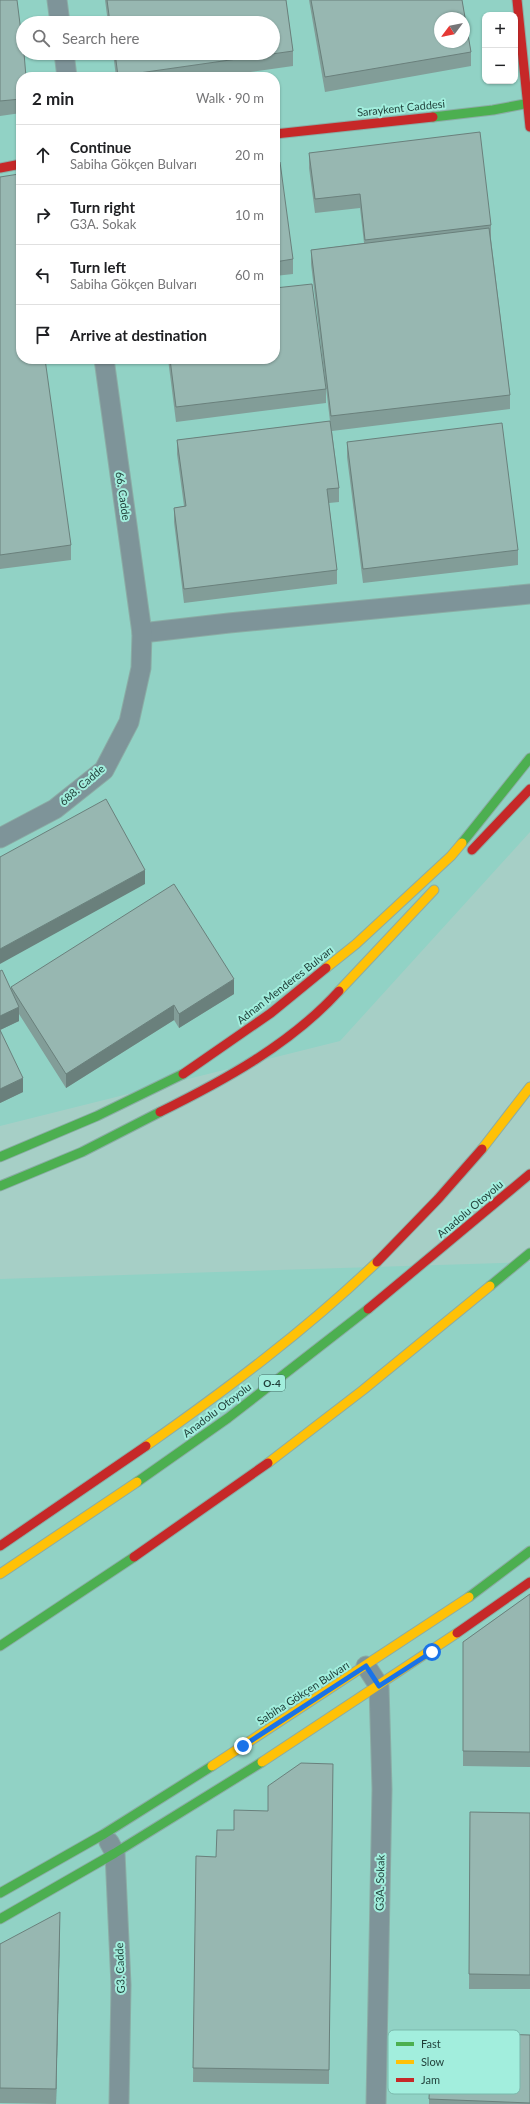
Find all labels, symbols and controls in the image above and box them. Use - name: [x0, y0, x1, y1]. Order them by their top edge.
- north arrow: [434, 12, 470, 48]
- map controls: [482, 12, 518, 84]
- button: +: [482, 12, 518, 48]
- search box: [16, 16, 280, 60]
- icon: search: [30, 27, 52, 49]
- text: Search here: [62, 29, 139, 47]
- button: −: [482, 48, 518, 84]
- text: 2 min: [32, 88, 74, 109]
- text: Walk · 90 m: [196, 90, 264, 106]
- street label: Saraykent Caddesi: [356, 96, 446, 119]
- text: Continue: [70, 138, 131, 156]
- icon: ahead: [32, 144, 54, 166]
- text: 20 m: [235, 147, 264, 163]
- text: Sabiha Gökçen Bulvarı: [70, 156, 197, 172]
- text: Turn right: [70, 198, 135, 216]
- icon: right: [32, 204, 54, 226]
- text: 10 m: [235, 207, 264, 223]
- text: G3A. Sokak: [70, 216, 136, 232]
- text: Turn left: [70, 258, 126, 276]
- icon: left: [32, 264, 54, 286]
- text: 60 m: [235, 267, 264, 283]
- text: Sabiha Gökçen Bulvarı: [70, 276, 197, 292]
- icon: arrive: [32, 324, 54, 346]
- text: Arrive at destination: [70, 326, 207, 344]
- street label: 66. Cadde: [114, 471, 133, 521]
- street label: 688. Cadde: [56, 761, 107, 808]
- street label: Adnan Menderes Bulvarı: [234, 943, 335, 1026]
- street label: Anadolu Otoyolu: [434, 1177, 505, 1240]
- road number: O-4: [259, 1375, 285, 1391]
- street label: Anadolu Otoyolu: [180, 1380, 253, 1440]
- route start: [423, 1643, 441, 1661]
- street label: Sabiha Gökçen Bulvarı: [254, 1658, 351, 1727]
- route end: [234, 1737, 252, 1755]
- street label: G3A. Sokak: [373, 1854, 386, 1911]
- street label: G3. Cadde: [112, 1942, 127, 1994]
- legend: [388, 2030, 520, 2094]
- text: Fast: [421, 2037, 441, 2050]
- text: Slow: [421, 2055, 445, 2068]
- text: Jam: [421, 2073, 440, 2086]

